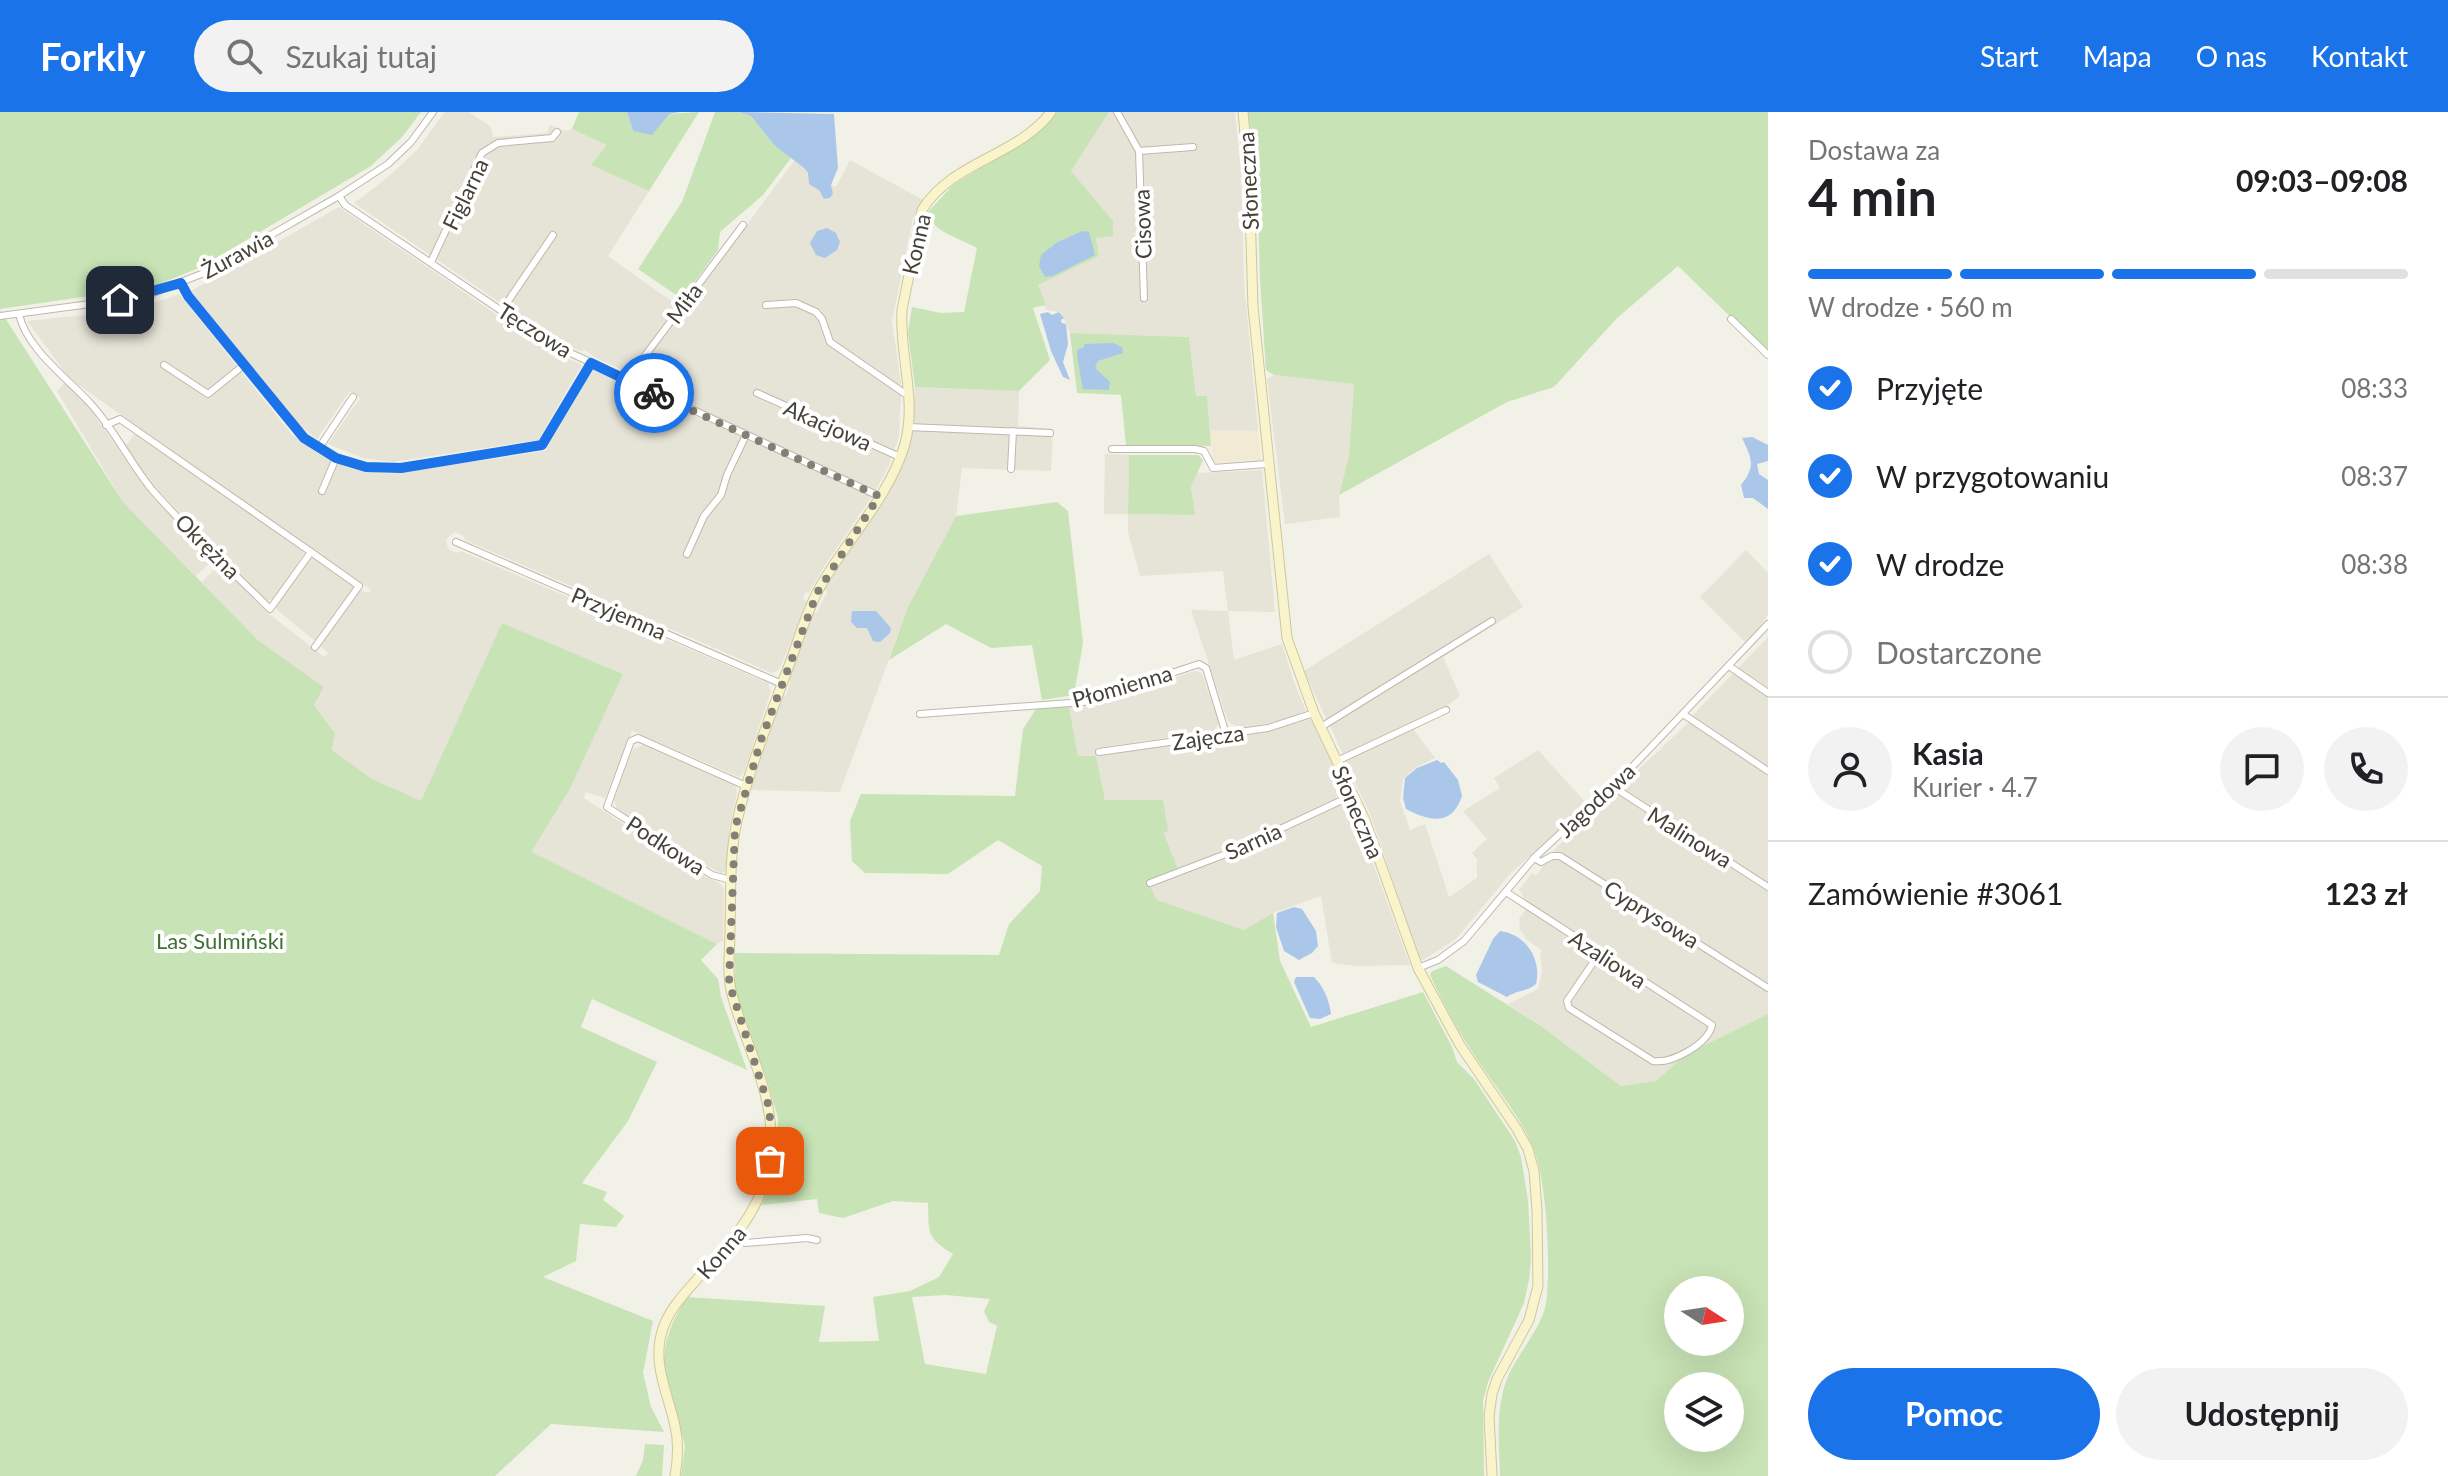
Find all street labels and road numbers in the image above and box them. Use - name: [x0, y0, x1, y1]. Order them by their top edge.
- street label: Słoneczna: [1232, 131, 1264, 231]
- street label: Figlarna: [436, 154, 494, 234]
- street label: Cisowa: [1127, 189, 1157, 259]
- street label: Konna: [896, 211, 936, 277]
- street label: Żurawia: [197, 224, 277, 284]
- street label: Miła: [660, 278, 708, 328]
- street label: Tęczowa: [493, 297, 577, 363]
- street label: Akacjowa: [780, 394, 876, 456]
- street label: Okrężna: [170, 508, 246, 584]
- street label: Przyjemna: [567, 581, 671, 645]
- street label: Płomienna: [1069, 659, 1175, 713]
- street label: Zajęcza: [1170, 719, 1246, 755]
- street label: Jagodowa: [1552, 757, 1640, 843]
- street label: Słoneczna: [1326, 761, 1390, 863]
- street label: Malinowa: [1643, 801, 1737, 873]
- street label: Podkowa: [622, 810, 710, 880]
- street label: Sarnia: [1220, 817, 1286, 865]
- street label: Cyprysowa: [1599, 874, 1705, 954]
- street label: Azaliowa: [1564, 924, 1652, 994]
- street label: Konna: [691, 1220, 751, 1284]

